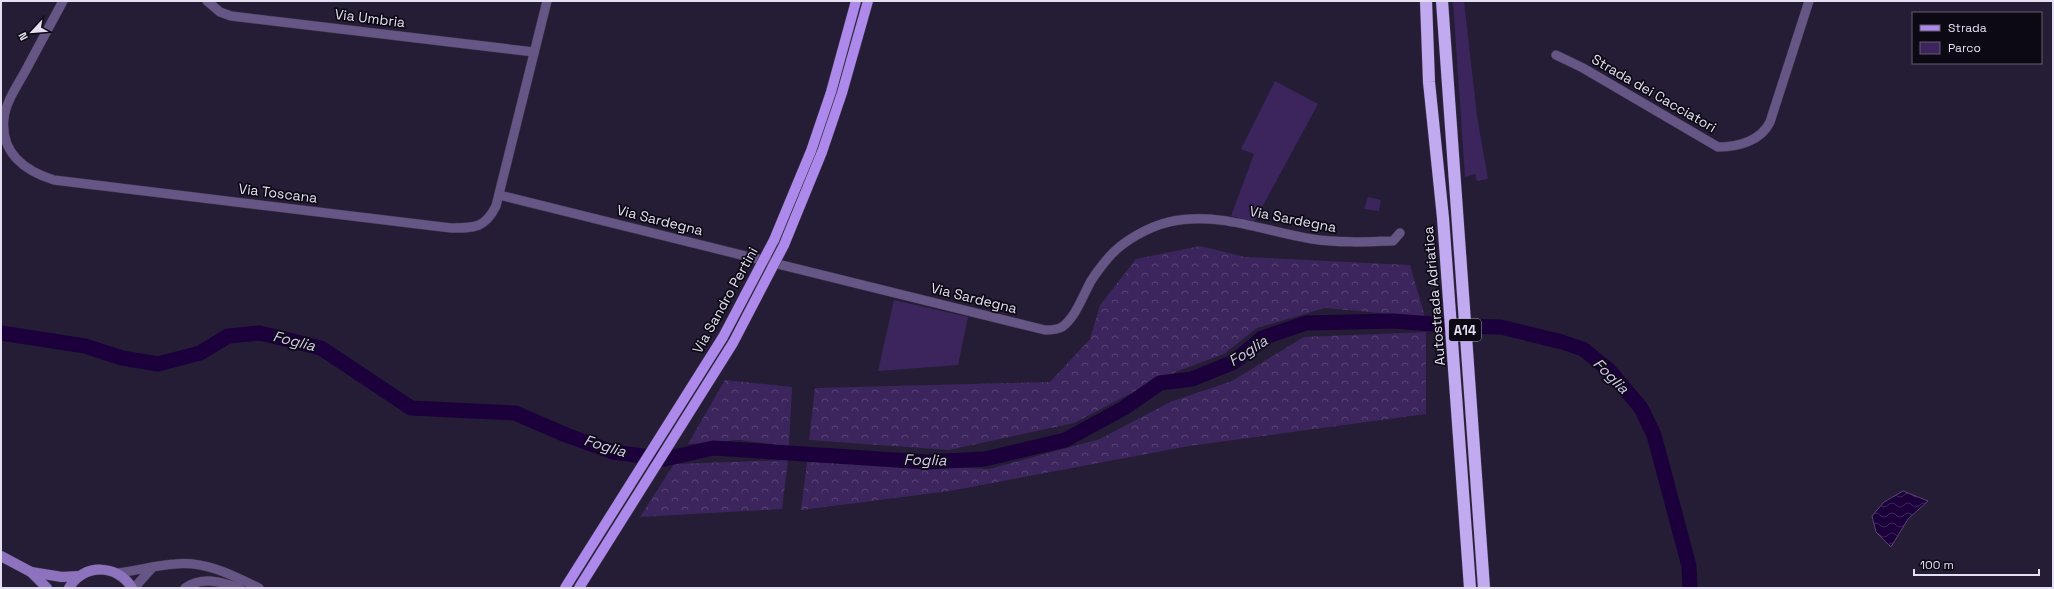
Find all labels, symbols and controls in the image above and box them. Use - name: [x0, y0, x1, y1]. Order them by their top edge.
- street label: Via Umbria: [334, 5, 406, 31]
- north arrow: [12, 12, 52, 52]
- legend: [1912, 12, 2042, 64]
- text: Strada: [1948, 20, 1987, 36]
- text: N: [15, 30, 31, 43]
- text: Parco: [1948, 40, 1981, 56]
- street label: Strada dei Cacciatori: [1588, 50, 1720, 136]
- street label: Via Toscana: [238, 179, 318, 207]
- street label: Via Sardegna: [615, 201, 705, 239]
- street label: Via Sardegna: [1248, 202, 1338, 236]
- street label: Autostrada Adriatica: [1419, 226, 1449, 366]
- street label: Via Sandro Pertini: [688, 244, 762, 356]
- street label: Via Sardegna: [929, 279, 1019, 317]
- road number: A14: [1449, 319, 1481, 341]
- water label: Foglia: [271, 326, 318, 355]
- water label: Foglia: [1225, 331, 1271, 370]
- water label: Foglia: [1589, 354, 1633, 398]
- water label: Foglia: [582, 430, 629, 461]
- water label: Foglia: [903, 450, 947, 469]
- scale bar: [1914, 551, 2039, 577]
- text: 100 m: [1920, 557, 1954, 573]

